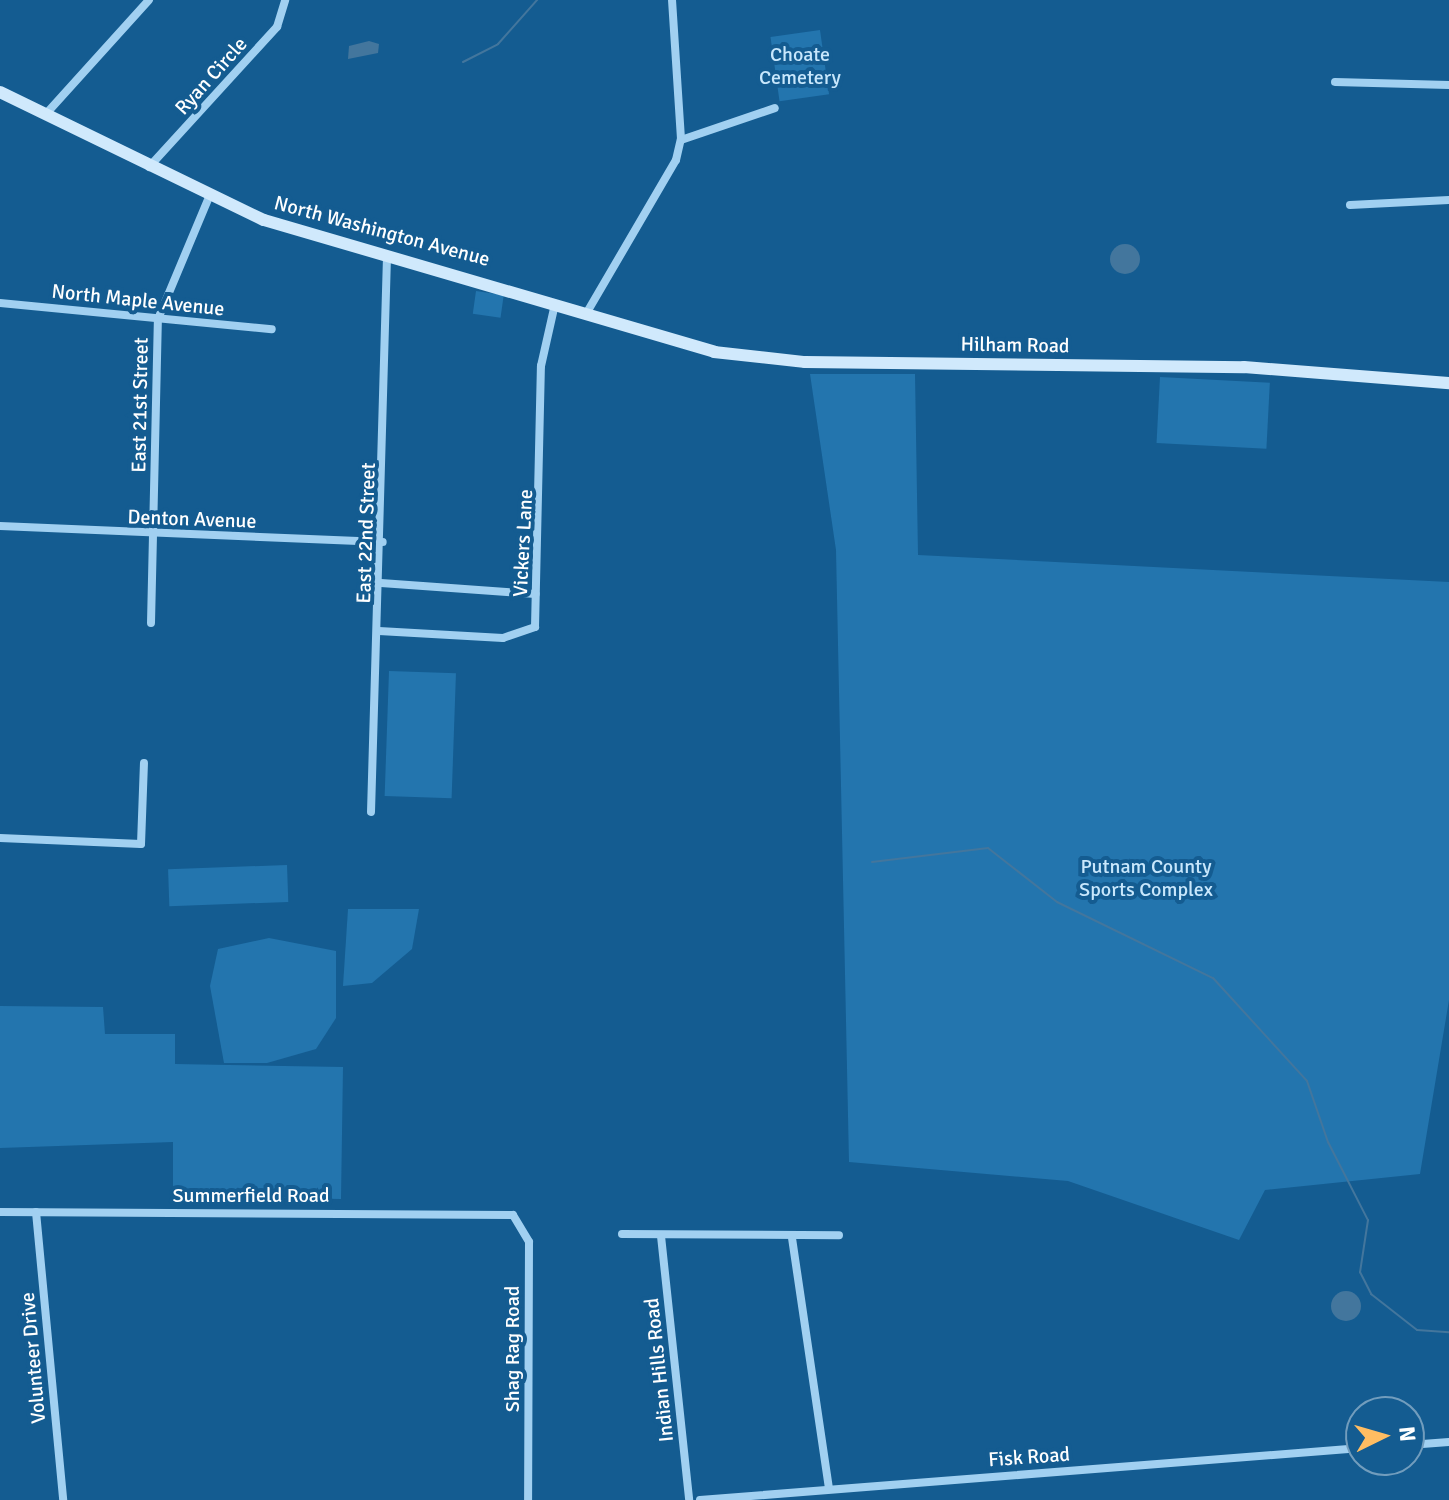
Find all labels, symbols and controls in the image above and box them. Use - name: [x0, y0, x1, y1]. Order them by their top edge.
- street label: Ryan Circle: [170, 32, 252, 120]
- park label: Choate Cemetery: [759, 42, 841, 89]
- street label: North Washington Avenue: [272, 191, 492, 271]
- street label: North Maple Avenue: [50, 279, 226, 321]
- street label: Hilham Road: [960, 332, 1070, 358]
- street label: East 21st Street: [127, 337, 153, 473]
- street label: East 22nd Street: [352, 462, 380, 604]
- street label: Vickers Lane: [508, 489, 538, 597]
- street label: Denton Avenue: [127, 505, 257, 533]
- park label: Putnam County Sports Complex: [1079, 855, 1213, 902]
- street label: Summerfield Road: [172, 1183, 330, 1207]
- street label: Shag Rag Road: [500, 1286, 524, 1412]
- street label: Volunteer Drive: [15, 1291, 51, 1425]
- street label: Indian Hills Road: [640, 1297, 678, 1443]
- north arrow: [1345, 1396, 1425, 1476]
- text: N: [1393, 1425, 1422, 1443]
- street label: Fisk Road: [987, 1442, 1071, 1472]

